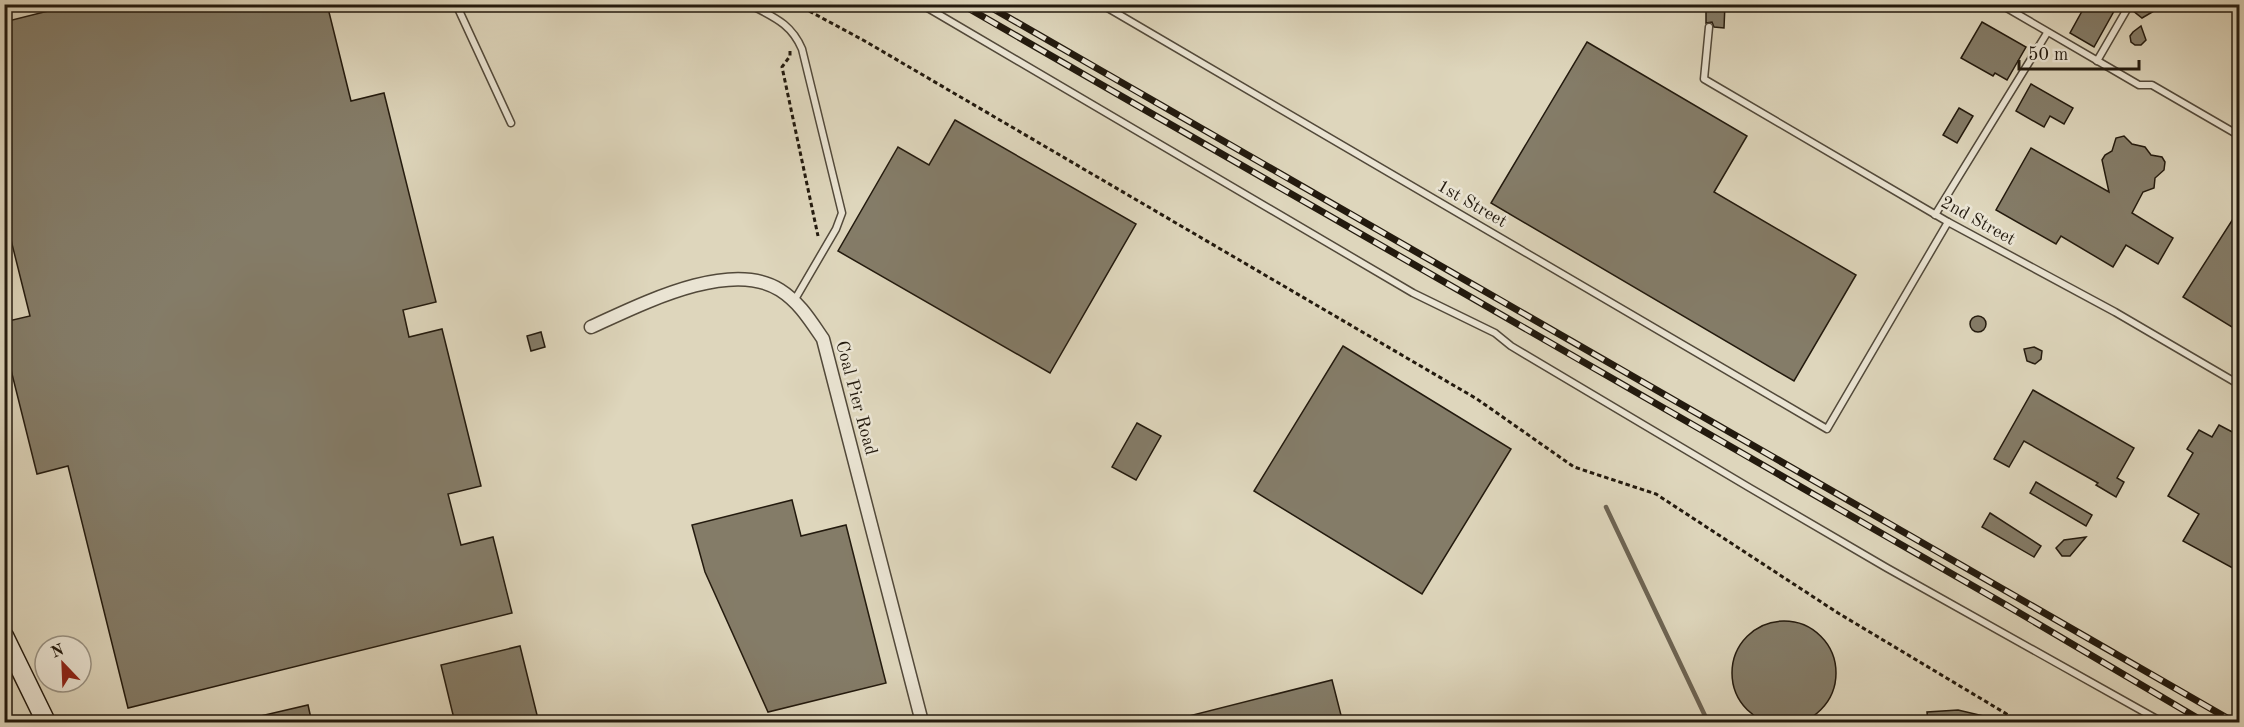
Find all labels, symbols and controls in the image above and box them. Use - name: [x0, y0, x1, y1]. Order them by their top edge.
- scale bar: [2019, 33, 2139, 71]
- text: 50 m: [2028, 46, 2068, 64]
- street label: 1st Street: [1434, 177, 1510, 231]
- street label: 2nd Street: [1938, 193, 2018, 249]
- street label: Coal Pier Road: [832, 339, 880, 457]
- north arrow: [33, 634, 93, 694]
- text: N: [49, 642, 67, 662]

